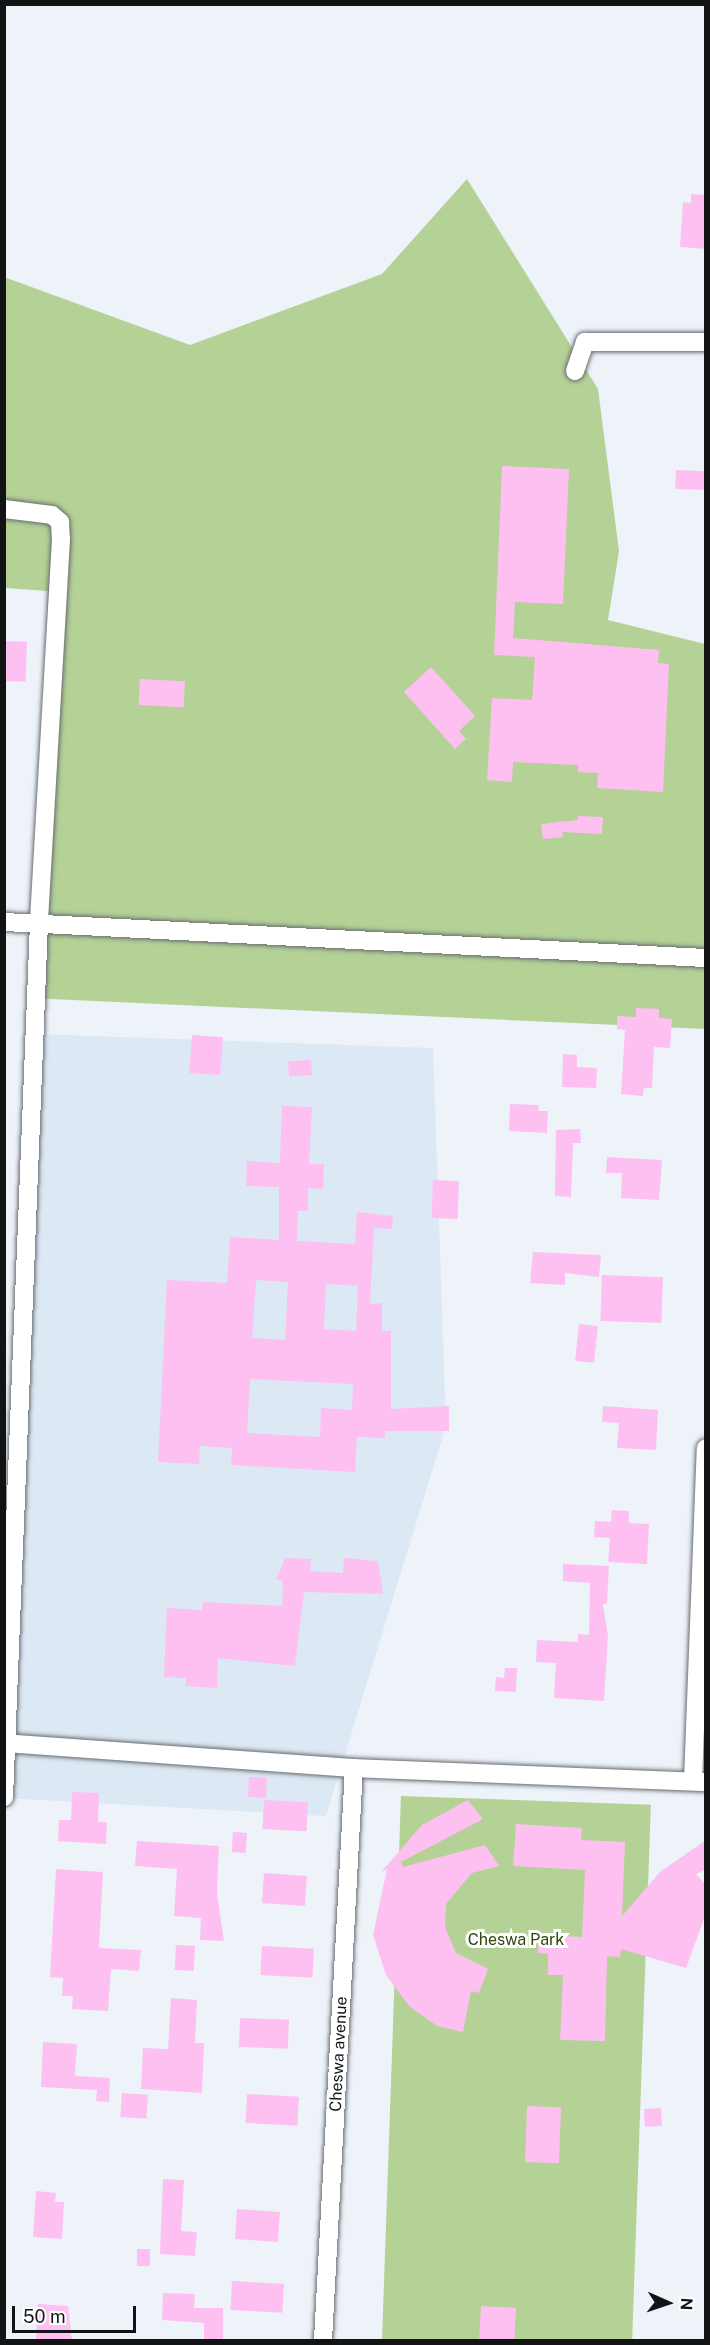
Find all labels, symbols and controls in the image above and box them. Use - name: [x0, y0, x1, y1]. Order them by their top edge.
- park label: Cheswa Park: [468, 1930, 564, 1950]
- street label: Cheswa avenue: [326, 1996, 352, 2112]
- north arrow: [638, 2273, 698, 2333]
- scale bar: [15, 2294, 140, 2332]
- text: N: [677, 2297, 696, 2311]
- text: 50 m: [23, 2306, 66, 2327]

